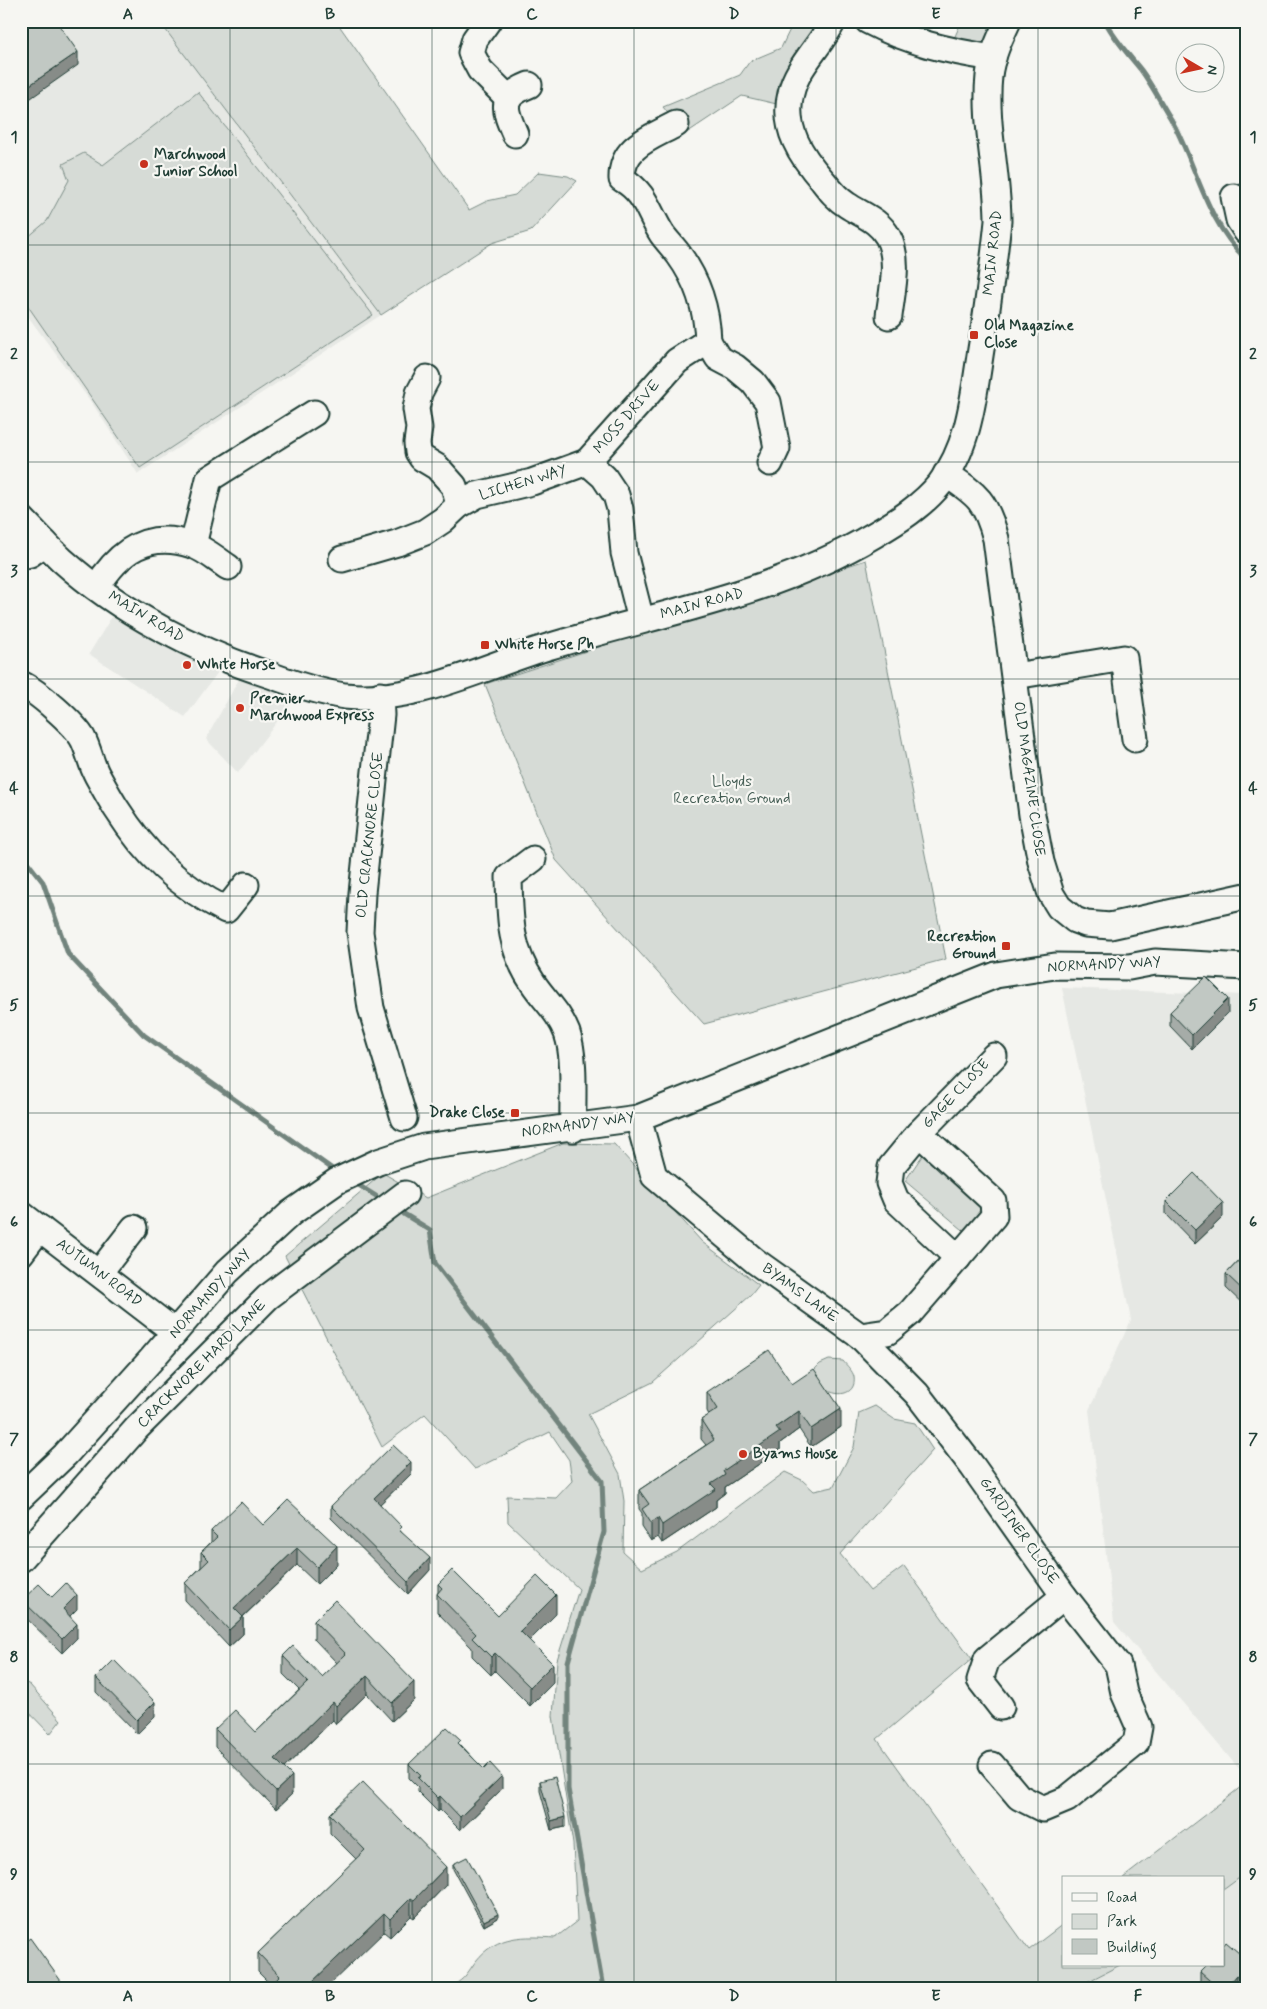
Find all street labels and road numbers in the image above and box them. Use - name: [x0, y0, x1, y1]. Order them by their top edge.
- street label: MAIN ROAD: [979, 210, 1007, 296]
- street label: MOSS DRIVE: [589, 375, 665, 458]
- street label: LICHEN WAY: [477, 460, 569, 506]
- street label: MAIN ROAD: [658, 583, 746, 625]
- street label: MAIN ROAD: [104, 586, 188, 648]
- street label: OLD MAGAZINE CLOSE: [1008, 700, 1050, 858]
- street label: OLD CRACKNORE CLOSE: [351, 751, 389, 919]
- street label: NORMANDY WAY: [1047, 952, 1161, 978]
- street label: GAGE CLOSE: [918, 1055, 994, 1133]
- street label: NORMANDY WAY: [520, 1107, 636, 1143]
- street label: AUTUMN ROAD: [52, 1234, 146, 1312]
- street label: NORMANDY WAY: [165, 1245, 255, 1343]
- street label: BYAMS LANE: [758, 1259, 842, 1328]
- street label: CRACKNORE HARD LANE: [133, 1295, 271, 1433]
- street label: GARDINER CLOSE: [975, 1474, 1064, 1589]

